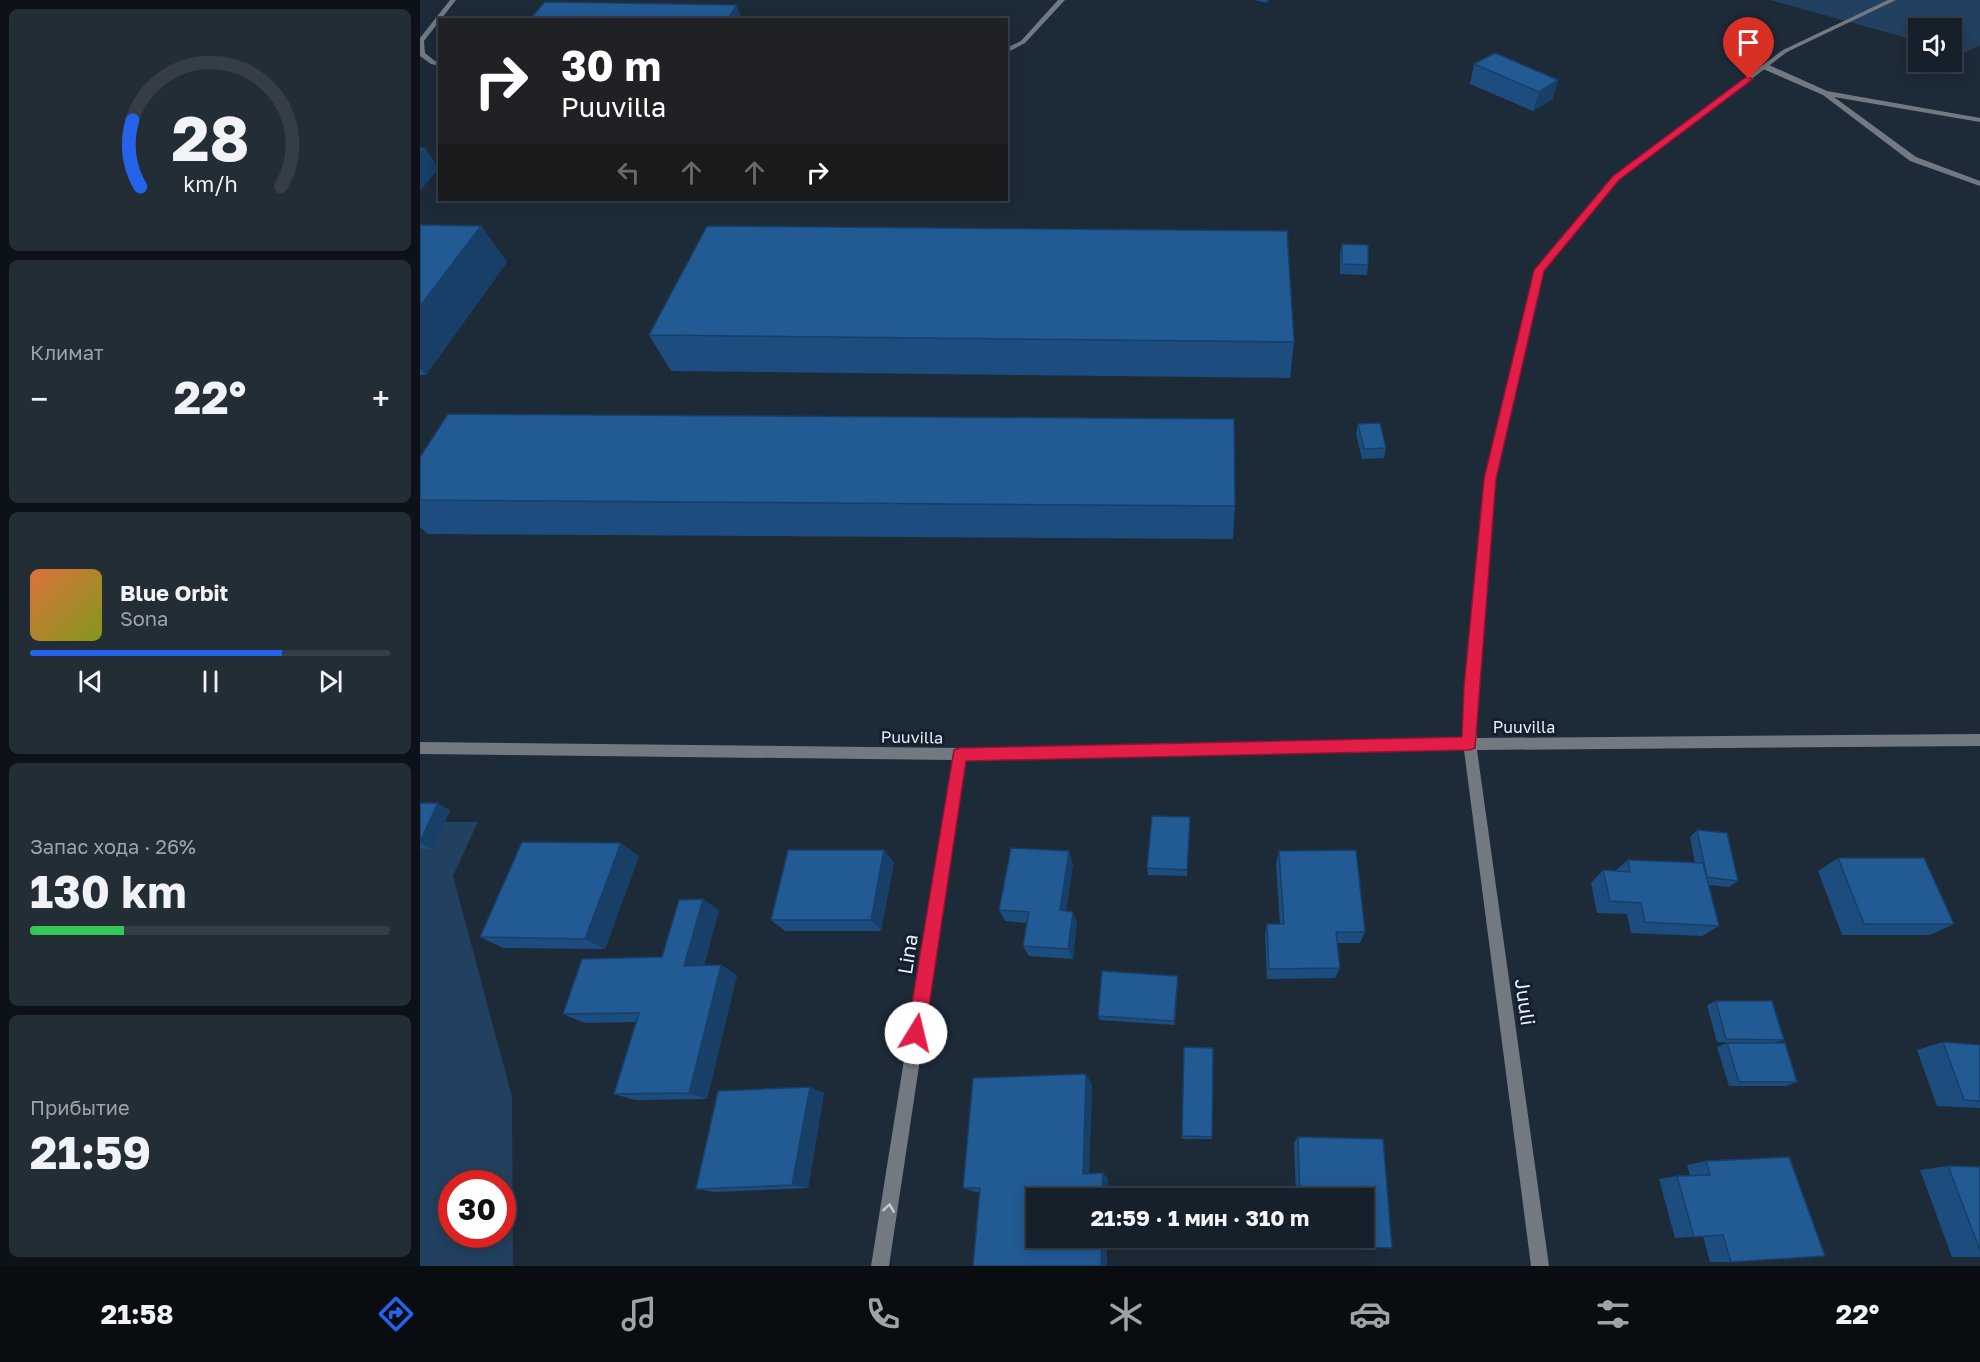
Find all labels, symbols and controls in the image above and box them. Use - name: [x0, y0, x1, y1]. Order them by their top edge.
- pin: [1723, 17, 1774, 79]
- map controls: [1908, 18, 1962, 72]
- button: sound: [1908, 18, 1962, 72]
- icon: arrive: [1732, 26, 1765, 59]
- text: 30 m: [561, 40, 661, 90]
- icon: right: [462, 42, 540, 120]
- text: Puuvilla: [561, 91, 666, 123]
- text: 28: [171, 100, 249, 175]
- icon: left: [612, 156, 645, 189]
- icon: ahead: [675, 156, 708, 189]
- icon: ahead: [738, 156, 771, 189]
- icon: right: [801, 156, 834, 189]
- text: km/h: [183, 172, 237, 198]
- text: Климат: [30, 340, 104, 364]
- text: 22°: [174, 370, 246, 424]
- text: −: [30, 379, 48, 418]
- text: +: [372, 379, 390, 418]
- text: Blue Orbit: [120, 579, 228, 606]
- text: Sona: [120, 606, 168, 630]
- icon: previous: [74, 665, 107, 698]
- icon: pause: [194, 665, 227, 698]
- icon: next: [314, 665, 347, 698]
- street label: Puuvilla: [1493, 717, 1555, 737]
- street label: Puuvilla: [881, 726, 943, 748]
- text: Запас хода · 26%: [30, 834, 196, 858]
- text: 130 km: [30, 864, 187, 918]
- street label: Lina: [892, 932, 922, 976]
- street label: Juuli: [1511, 977, 1541, 1027]
- position arrow: [884, 1001, 948, 1065]
- text: Прибытие: [30, 1095, 130, 1119]
- text: 21:59: [30, 1125, 151, 1179]
- speed limit sign: 30: [438, 1170, 516, 1248]
- one-way arrow: [882, 1204, 894, 1213]
- text: 21:59 · 1 мин · 310 m: [1091, 1204, 1309, 1231]
- icon: directions: [375, 1293, 417, 1335]
- icon: music: [618, 1293, 660, 1335]
- icon: phone: [862, 1293, 904, 1335]
- icon: climate: [1105, 1293, 1147, 1335]
- icon: car: [1349, 1293, 1391, 1335]
- icon: filters: [1592, 1293, 1634, 1335]
- text: 21:58: [101, 1298, 174, 1330]
- text: 22°: [1836, 1298, 1879, 1330]

